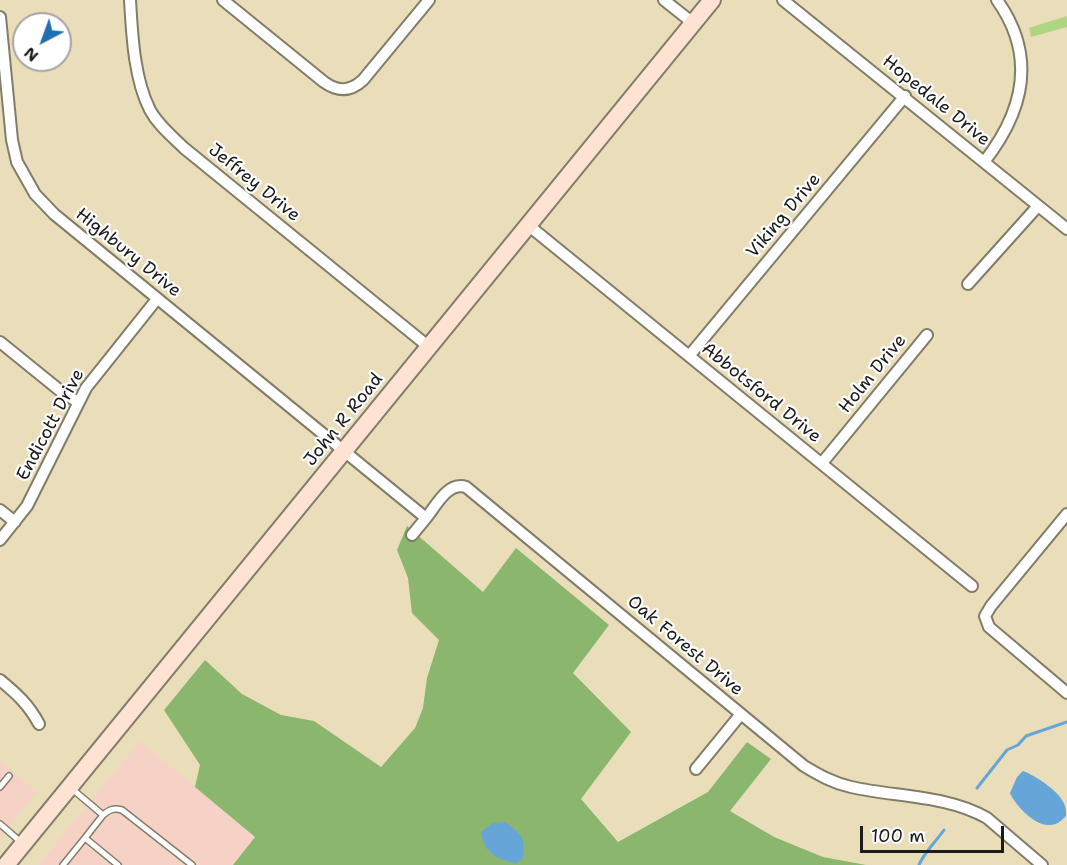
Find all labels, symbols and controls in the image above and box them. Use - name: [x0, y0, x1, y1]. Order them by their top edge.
- north arrow: [12, 12, 72, 72]
- text: N: [19, 42, 43, 67]
- street label: Hopedale Drive: [878, 51, 994, 151]
- street label: Jeffrey Drive: [204, 139, 304, 227]
- street label: Viking Drive: [742, 169, 826, 263]
- street label: Highbury Drive: [71, 204, 185, 302]
- street label: Holm Drive: [835, 330, 911, 418]
- street label: Abbotsford Drive: [697, 338, 825, 448]
- street label: Endicott Drive: [13, 366, 89, 484]
- street label: John R Road: [300, 369, 388, 471]
- street label: Oak Forest Drive: [623, 591, 747, 701]
- scale bar: [863, 814, 1007, 852]
- text: 100 m: [871, 824, 925, 848]

